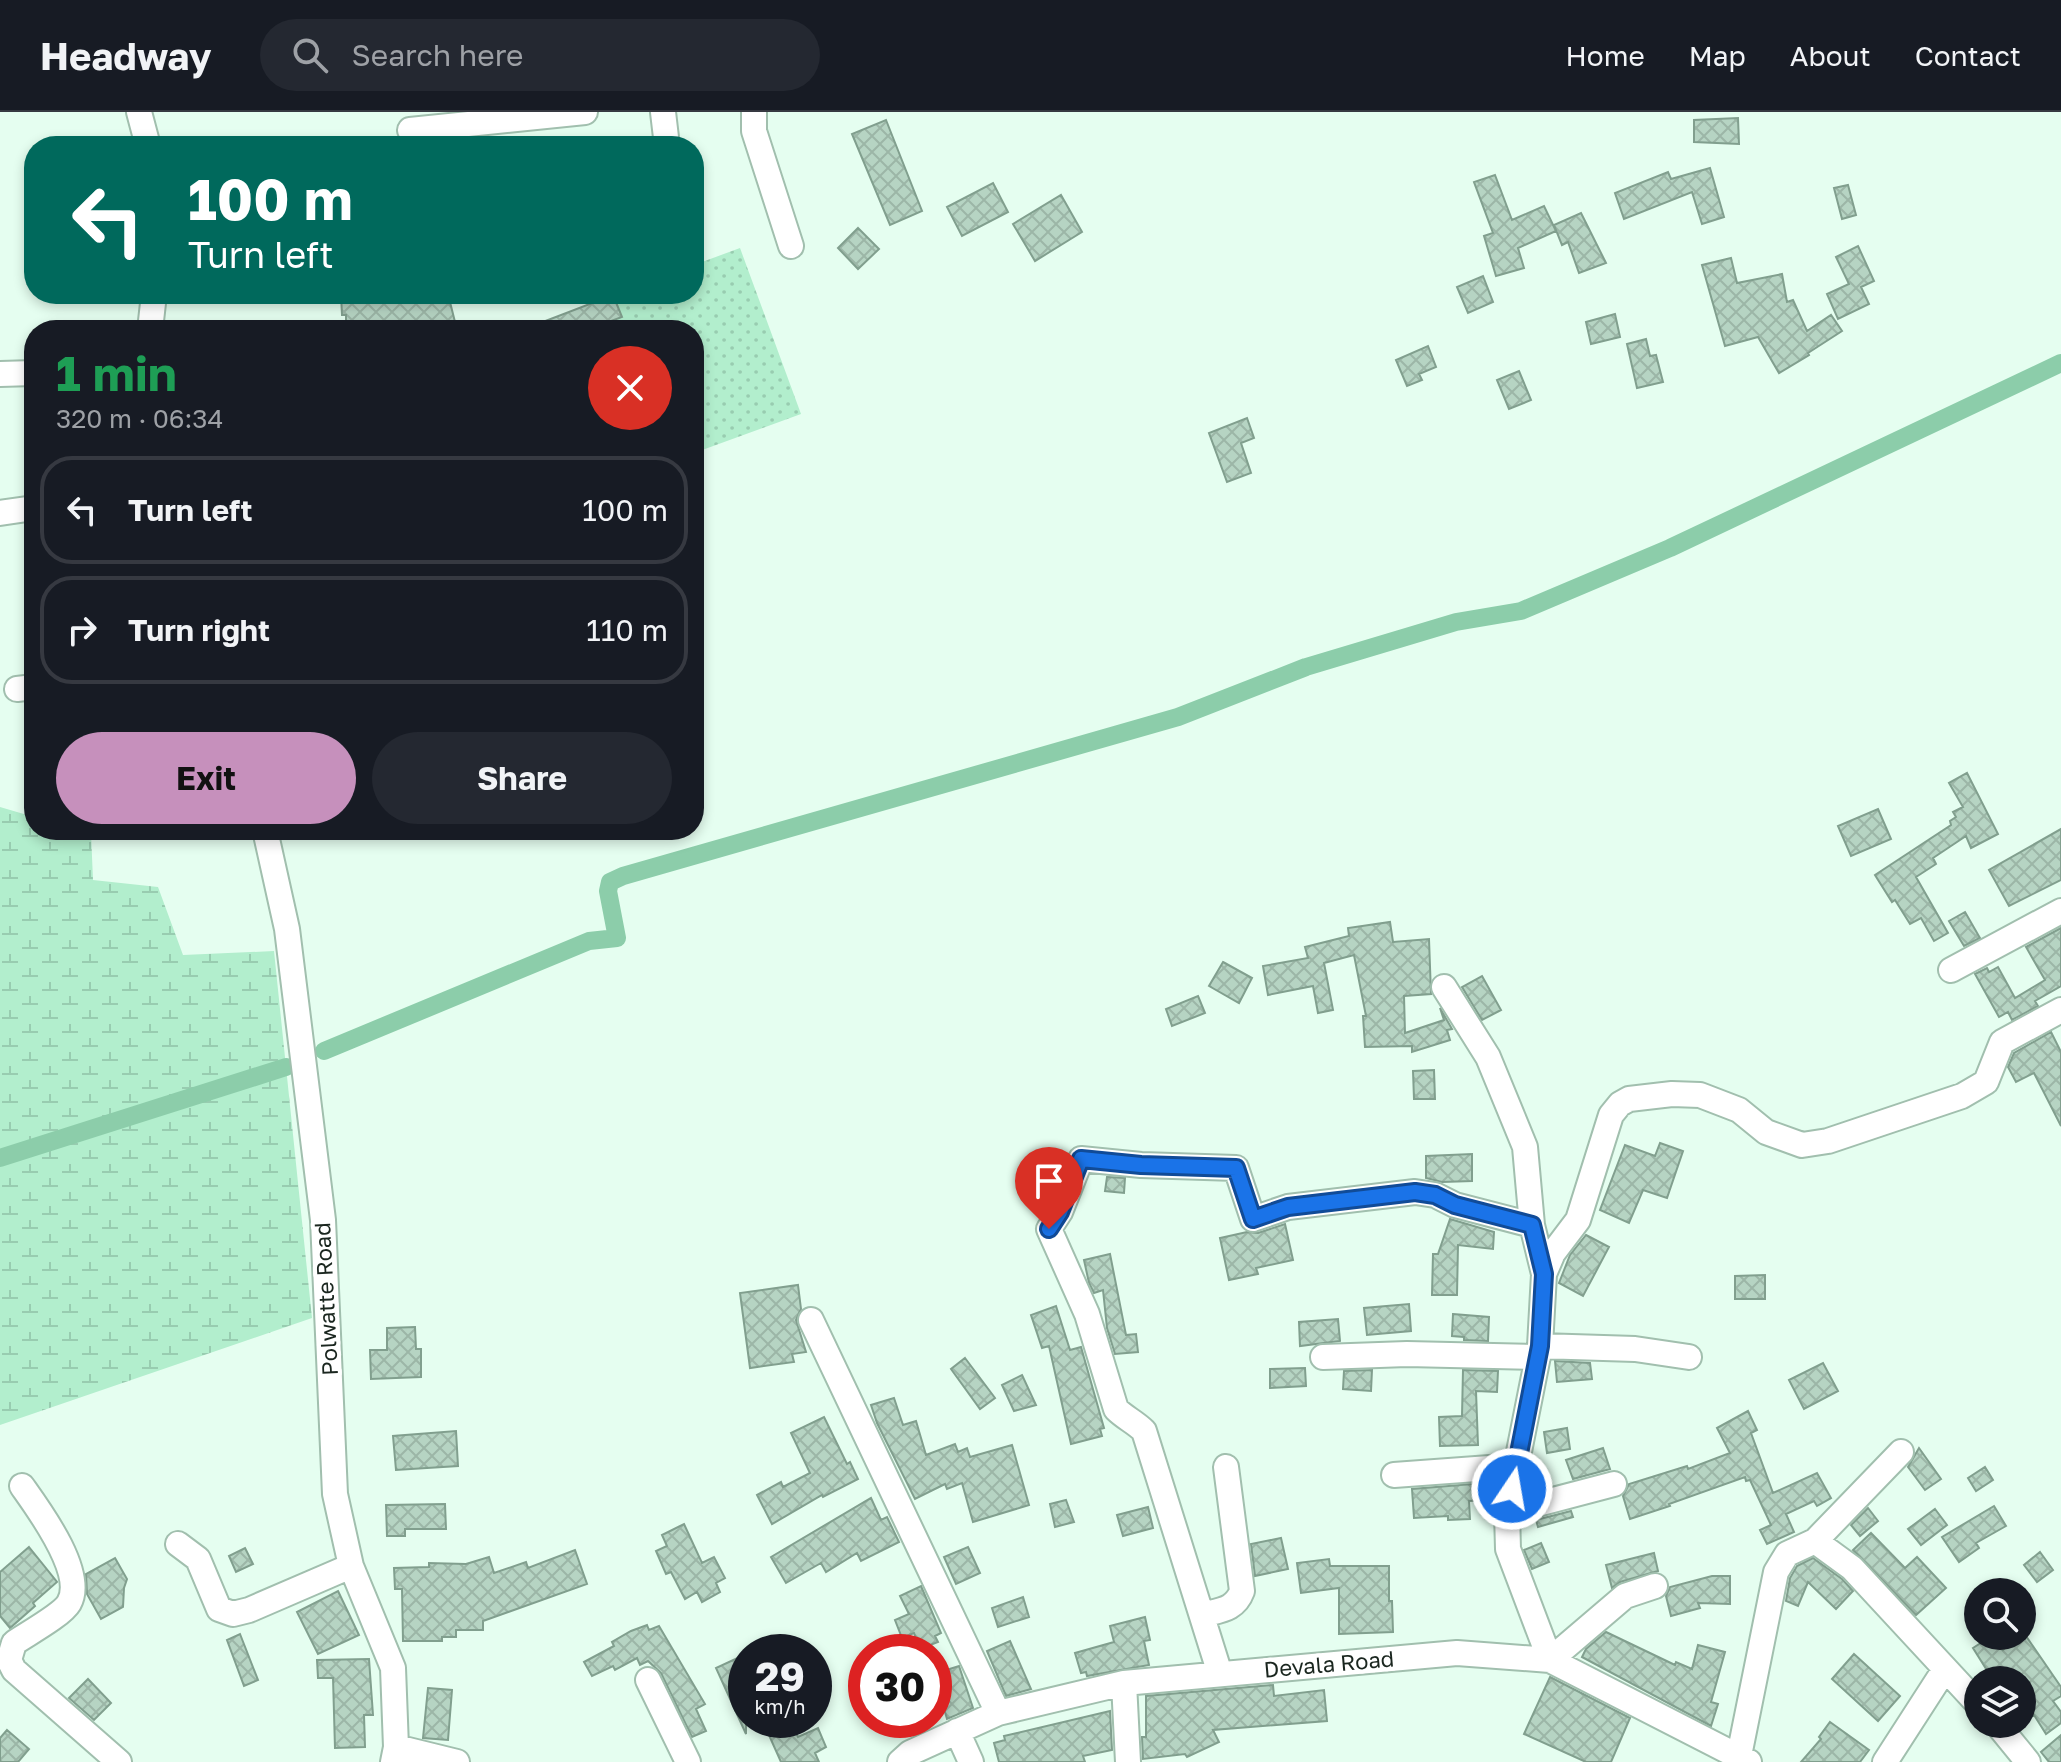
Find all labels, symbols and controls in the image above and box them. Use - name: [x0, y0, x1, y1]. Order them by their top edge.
- search box: [260, 19, 820, 91]
- text: Headway: [40, 33, 212, 78]
- icon: search: [288, 33, 332, 77]
- text: Search here: [352, 37, 523, 73]
- text: Home: [1566, 39, 1645, 72]
- text: Map: [1689, 39, 1746, 72]
- text: About: [1790, 39, 1871, 72]
- text: Contact: [1915, 39, 2021, 72]
- text: 100 m: [188, 165, 353, 232]
- icon: left: [56, 168, 160, 272]
- text: Turn left: [188, 233, 334, 276]
- text: 1 min: [56, 344, 177, 402]
- button: close: [588, 346, 672, 430]
- text: 320 m · 06:34: [56, 403, 223, 434]
- icon: left: [60, 488, 104, 532]
- text: Turn left: [128, 492, 253, 528]
- text: 100 m: [582, 492, 668, 528]
- icon: right: [60, 608, 104, 652]
- text: Turn right: [128, 612, 270, 648]
- text: 110 m: [586, 612, 668, 648]
- button: Exit: [56, 732, 356, 824]
- button: Share: [372, 732, 672, 824]
- pin: [1015, 1147, 1083, 1229]
- icon: arrive: [1027, 1159, 1071, 1203]
- street label: Polwatte Road: [308, 1222, 343, 1376]
- position arrow: [1470, 1447, 1554, 1531]
- map controls: [1964, 1578, 2036, 1738]
- button: search: [1964, 1578, 2036, 1650]
- speed limit sign: 30: [848, 1634, 952, 1738]
- street label: Devala Road: [1263, 1644, 1395, 1683]
- text: 29: [755, 1652, 805, 1700]
- button: layers: [1964, 1666, 2036, 1738]
- text: km/h: [755, 1694, 805, 1718]

